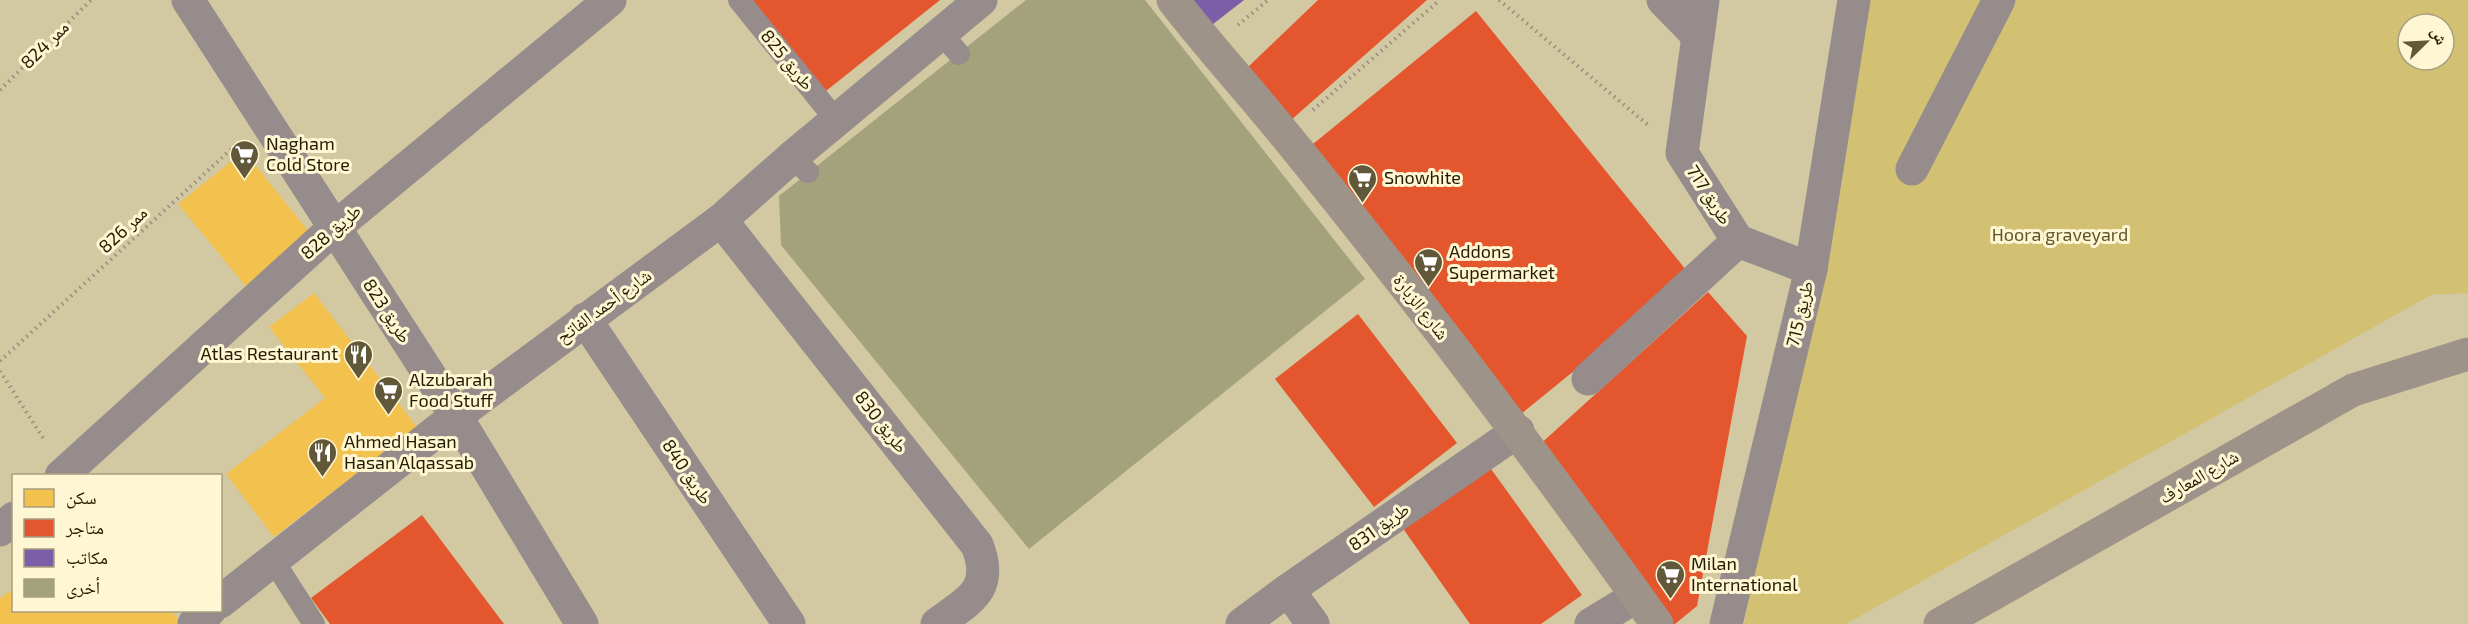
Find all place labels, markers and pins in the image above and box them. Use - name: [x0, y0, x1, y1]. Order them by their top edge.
- place label: Nagham Cold Store: [266, 132, 350, 175]
- supermarket icon: Nagham Cold Store: [229, 138, 261, 180]
- supermarket icon: Snowhite: [1347, 162, 1379, 204]
- place label: Snowhite: [1384, 166, 1461, 188]
- place label: Addons Supermarket: [1449, 240, 1555, 283]
- supermarket icon: Addons Supermarket: [1412, 246, 1444, 288]
- restaurant icon: Atlas Restaurant: [343, 338, 375, 380]
- place label: Atlas Restaurant: [200, 342, 338, 364]
- place label: Alzubarah Food Stuff: [409, 368, 494, 411]
- supermarket icon: Alzubarah Food Stuff: [372, 374, 404, 416]
- place label: Ahmed Hasan Hasan Alqassab: [344, 430, 474, 473]
- restaurant icon: Ahmed Hasan Hasan Alqassab: [307, 436, 339, 478]
- place label: Milan International: [1691, 552, 1798, 595]
- supermarket icon: Milan International: [1654, 558, 1686, 600]

